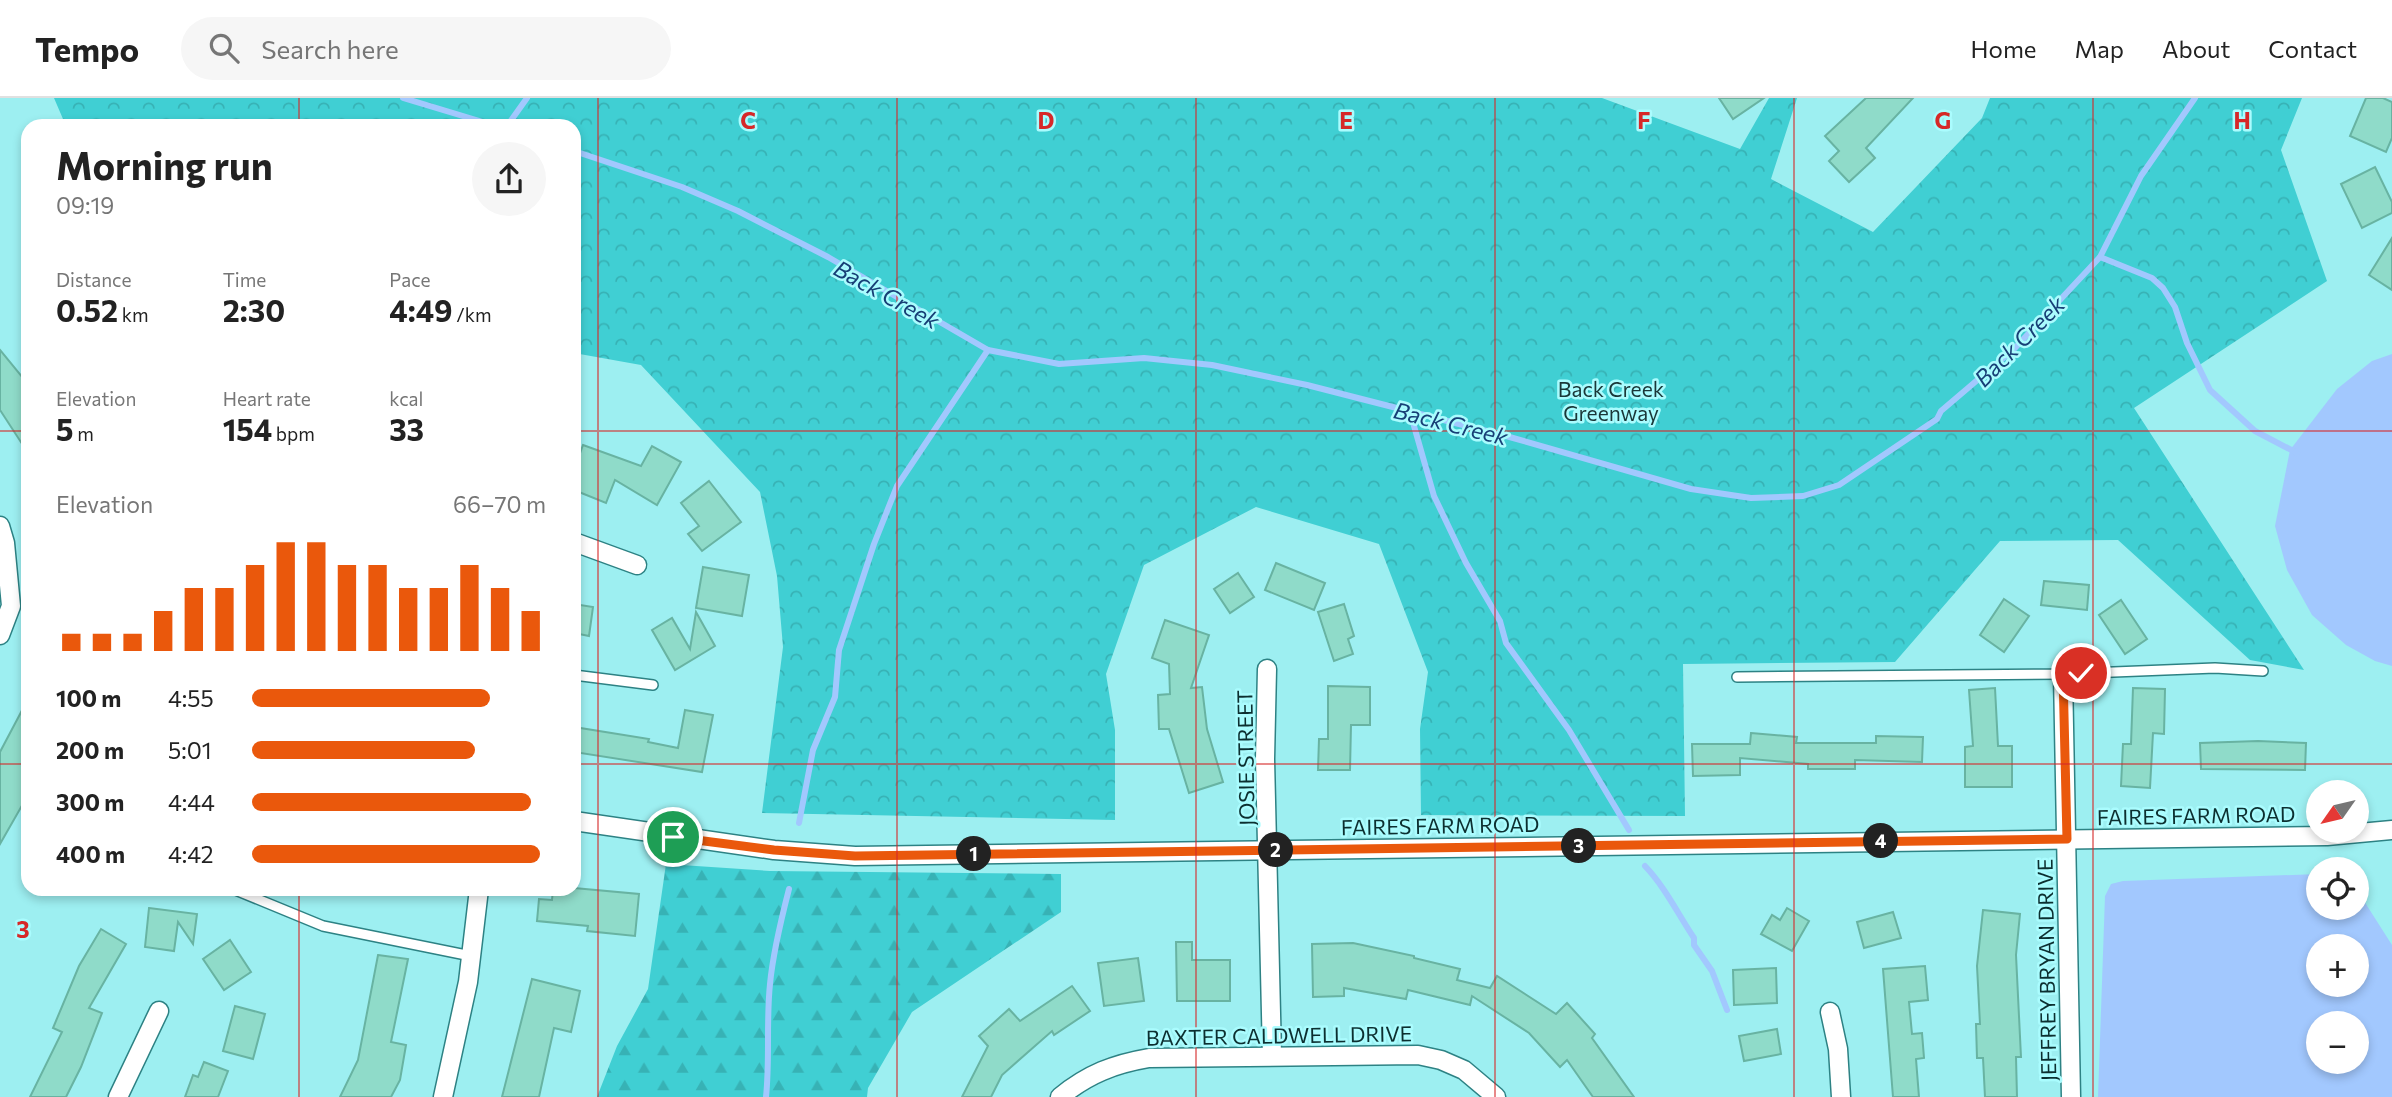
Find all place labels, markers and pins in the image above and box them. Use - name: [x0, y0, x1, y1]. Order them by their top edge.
- pin: [2051, 643, 2111, 703]
- pin: [643, 807, 703, 867]
- pin: 4: [1864, 824, 1898, 858]
- pin: 3: [1562, 828, 1596, 864]
- pin: 2: [1258, 832, 1294, 868]
- pin: 1: [956, 836, 992, 872]

